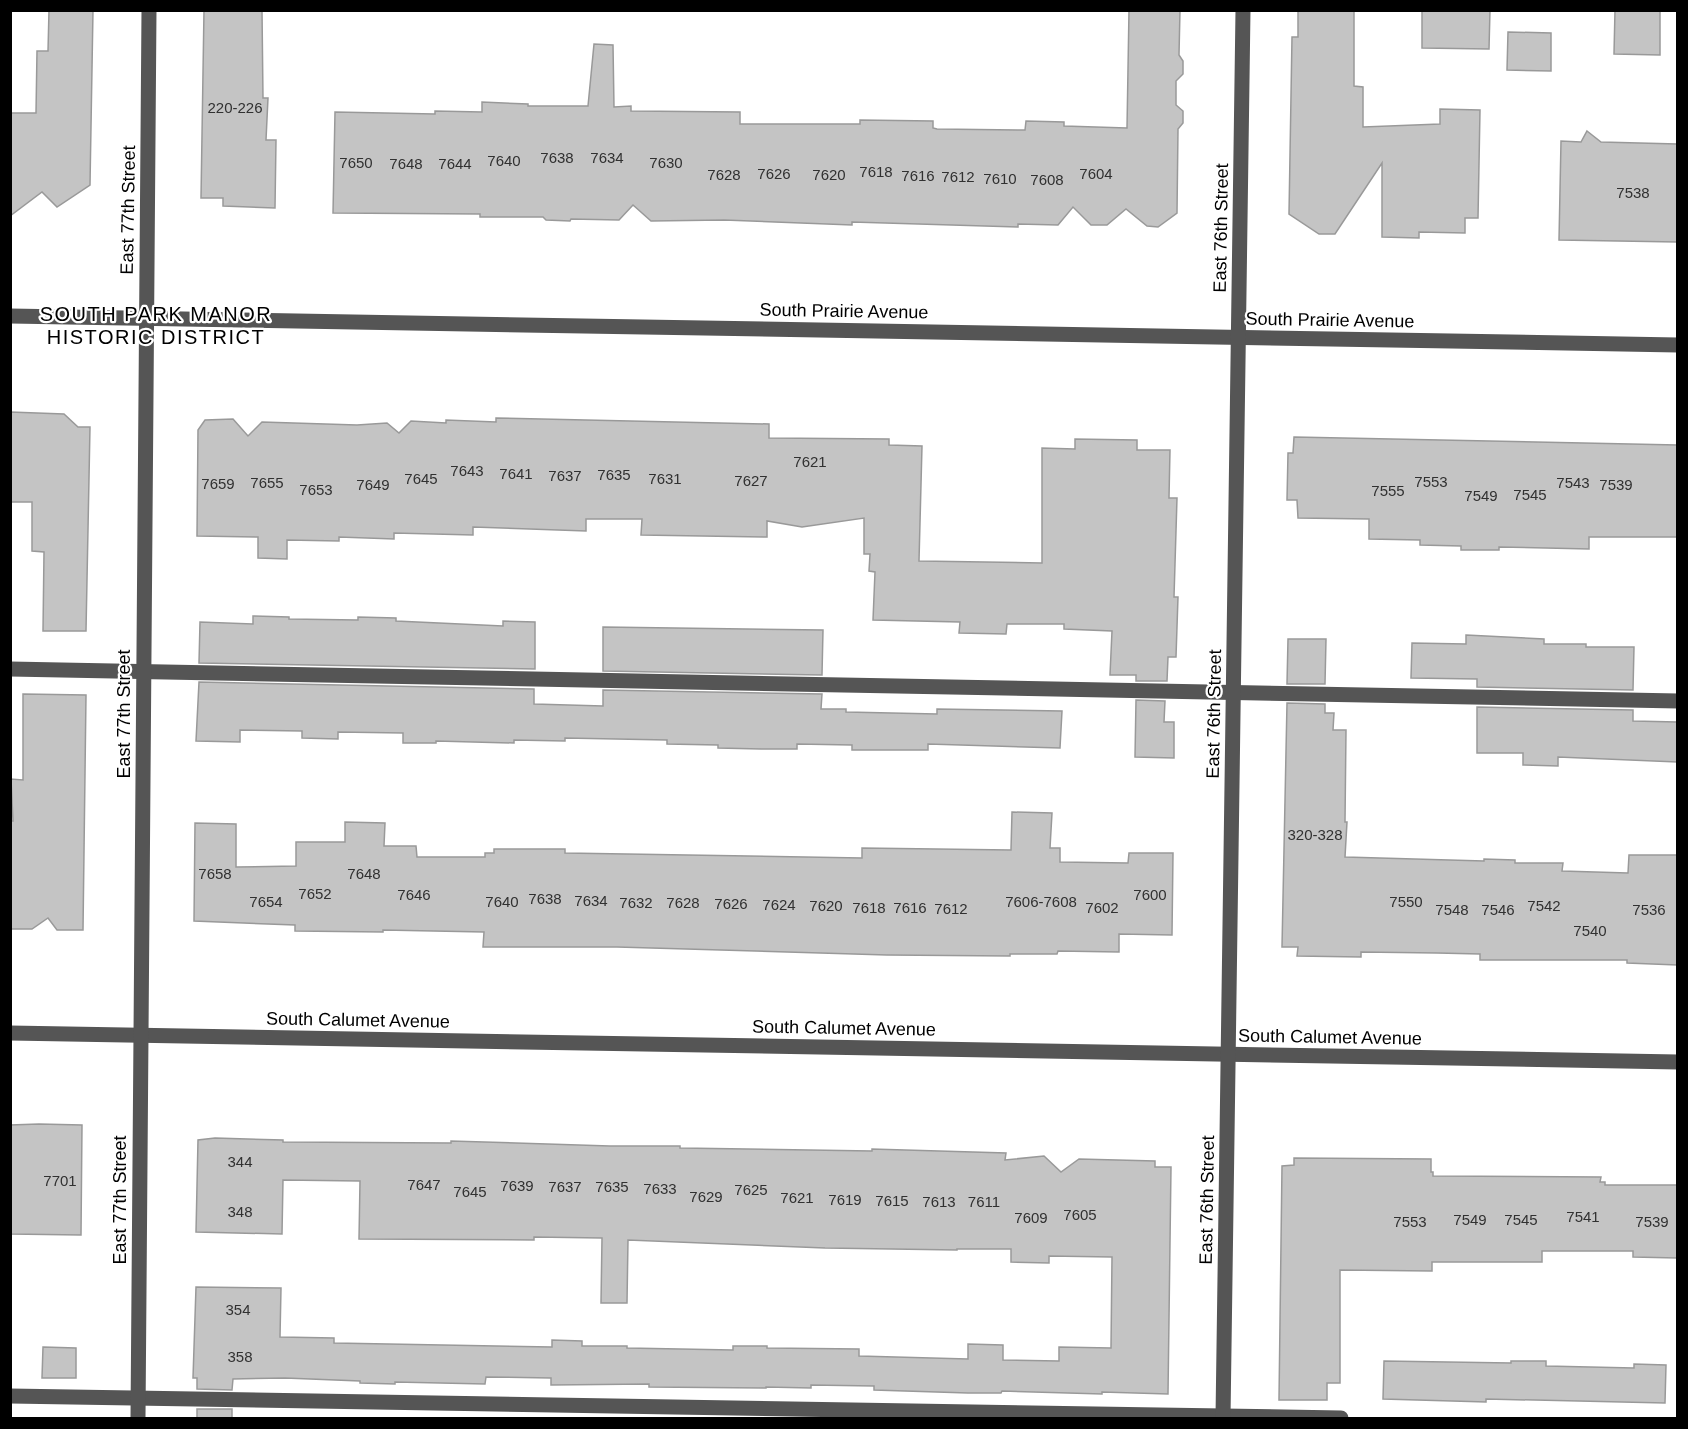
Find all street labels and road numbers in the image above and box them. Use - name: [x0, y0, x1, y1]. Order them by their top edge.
- street label: East 77th Street: [117, 145, 139, 275]
- street label: East 76th Street: [1210, 163, 1232, 293]
- street label: South Prairie Avenue: [759, 300, 929, 322]
- street label: South Prairie Avenue: [1245, 309, 1415, 331]
- street label: East 77th Street: [114, 649, 134, 779]
- street label: East 76th Street: [1203, 649, 1225, 779]
- street label: South Calumet Avenue: [266, 1008, 450, 1032]
- street label: South Calumet Avenue: [752, 1016, 936, 1040]
- street label: South Calumet Avenue: [1238, 1025, 1422, 1049]
- street label: East 77th Street: [110, 1135, 130, 1265]
- street label: East 76th Street: [1196, 1135, 1218, 1265]

